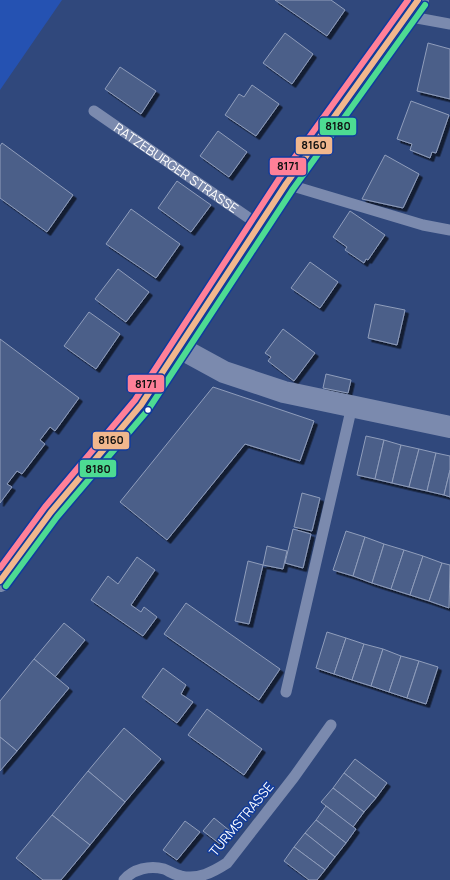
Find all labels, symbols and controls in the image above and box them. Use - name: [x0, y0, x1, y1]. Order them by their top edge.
- line badge: 8180: [319, 117, 357, 136]
- text: 8180: [325, 118, 351, 133]
- street label: RATZEBURGER STRASSE: [111, 119, 242, 217]
- line badge: 8160: [295, 136, 333, 155]
- text: 8160: [301, 137, 327, 152]
- line badge: 8171: [269, 157, 307, 176]
- text: 8171: [277, 158, 299, 173]
- line badge: 8171: [127, 374, 165, 393]
- text: 8171: [135, 376, 157, 391]
- unlabelled marker: [143, 405, 153, 415]
- line badge: 8160: [92, 431, 130, 450]
- text: 8160: [98, 432, 124, 447]
- line badge: 8180: [79, 459, 117, 478]
- text: 8180: [85, 461, 111, 476]
- street label: TURMSTRASSE: [205, 778, 277, 860]

